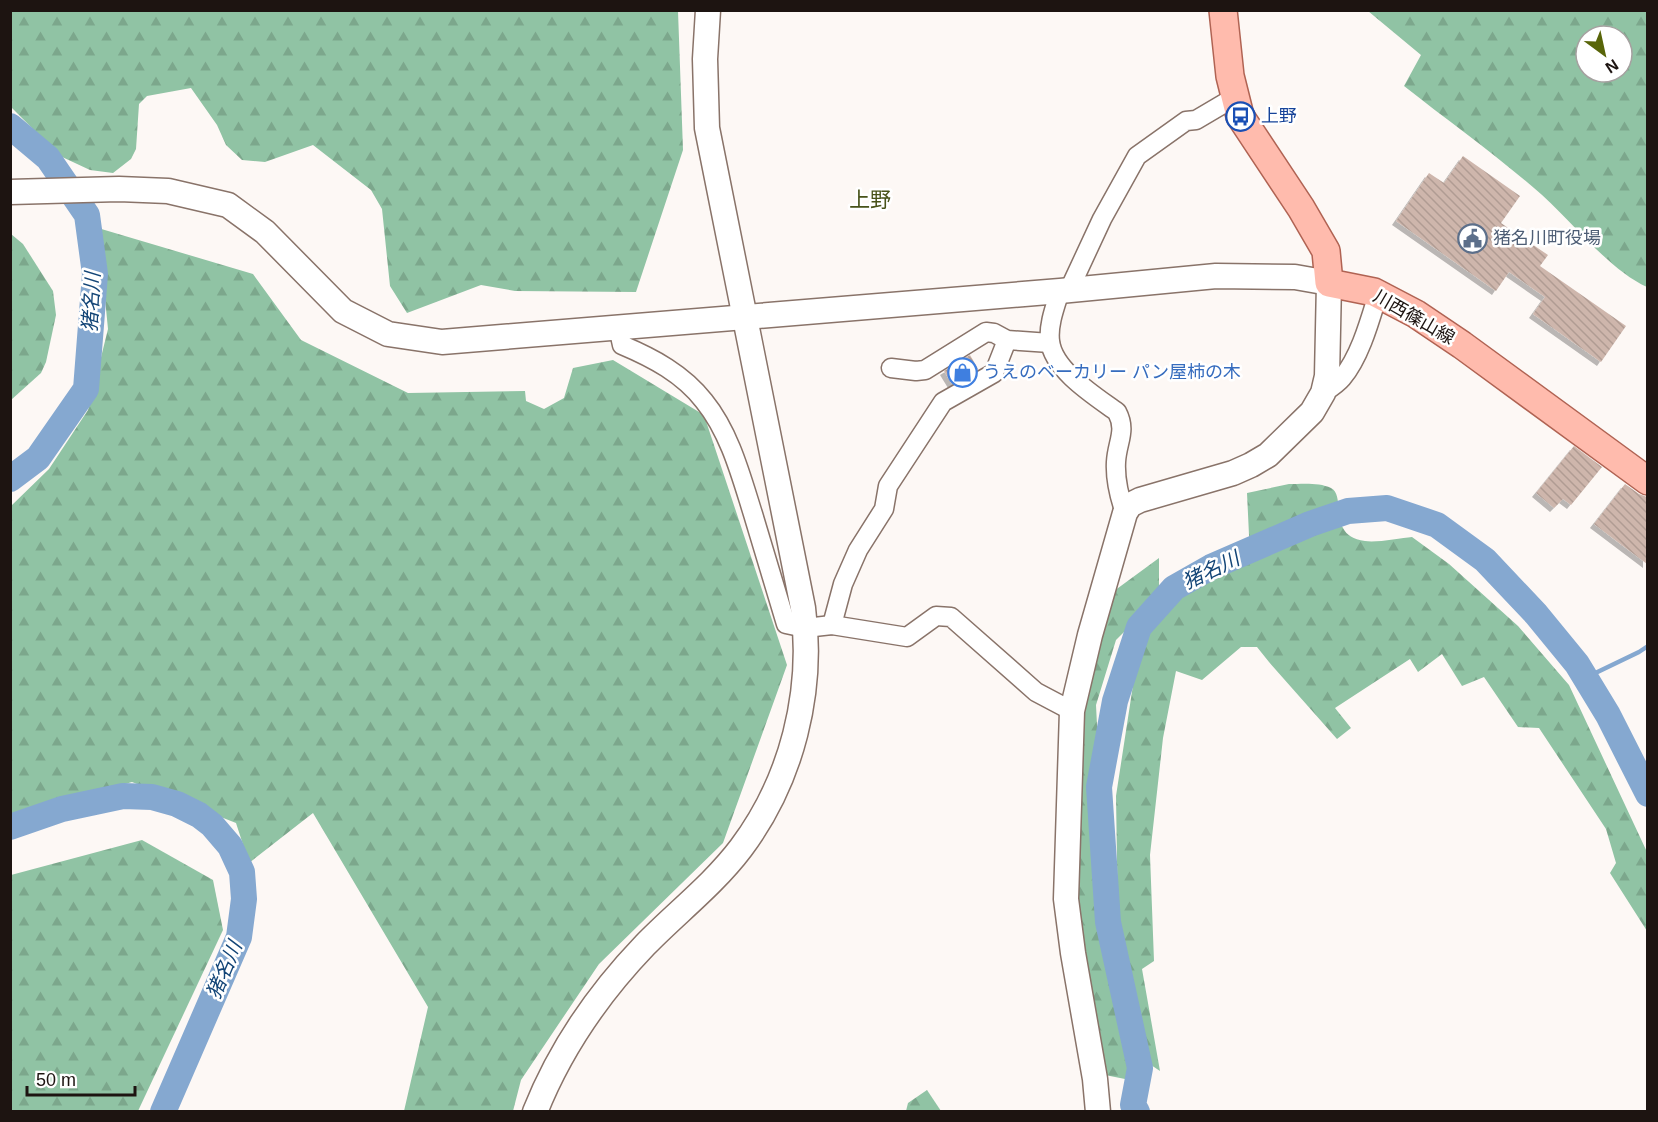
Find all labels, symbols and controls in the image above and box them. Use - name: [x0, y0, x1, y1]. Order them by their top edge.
- north arrow: [1574, 24, 1634, 84]
- text: N: [1602, 56, 1621, 76]
- bus stop icon: 上野: [1224, 100, 1256, 132]
- place label: 上野: [1261, 106, 1297, 126]
- district label: 上野: [849, 188, 891, 211]
- public building icon: 猪名川町役場: [1456, 222, 1488, 254]
- place label: 猪名川町役場: [1493, 228, 1601, 248]
- water label: 猪名川: [78, 269, 104, 333]
- street label: 川西篠山線: [1370, 286, 1458, 348]
- shop icon: うえのベーカリー パン屋柿の木: [946, 356, 978, 388]
- place label: うえのベーカリー パン屋柿の木: [983, 362, 1241, 382]
- water label: 猪名川: [1179, 546, 1245, 593]
- water label: 猪名川: [202, 936, 247, 1002]
- scale bar: [27, 1059, 135, 1097]
- text: 50 m: [36, 1070, 76, 1090]

